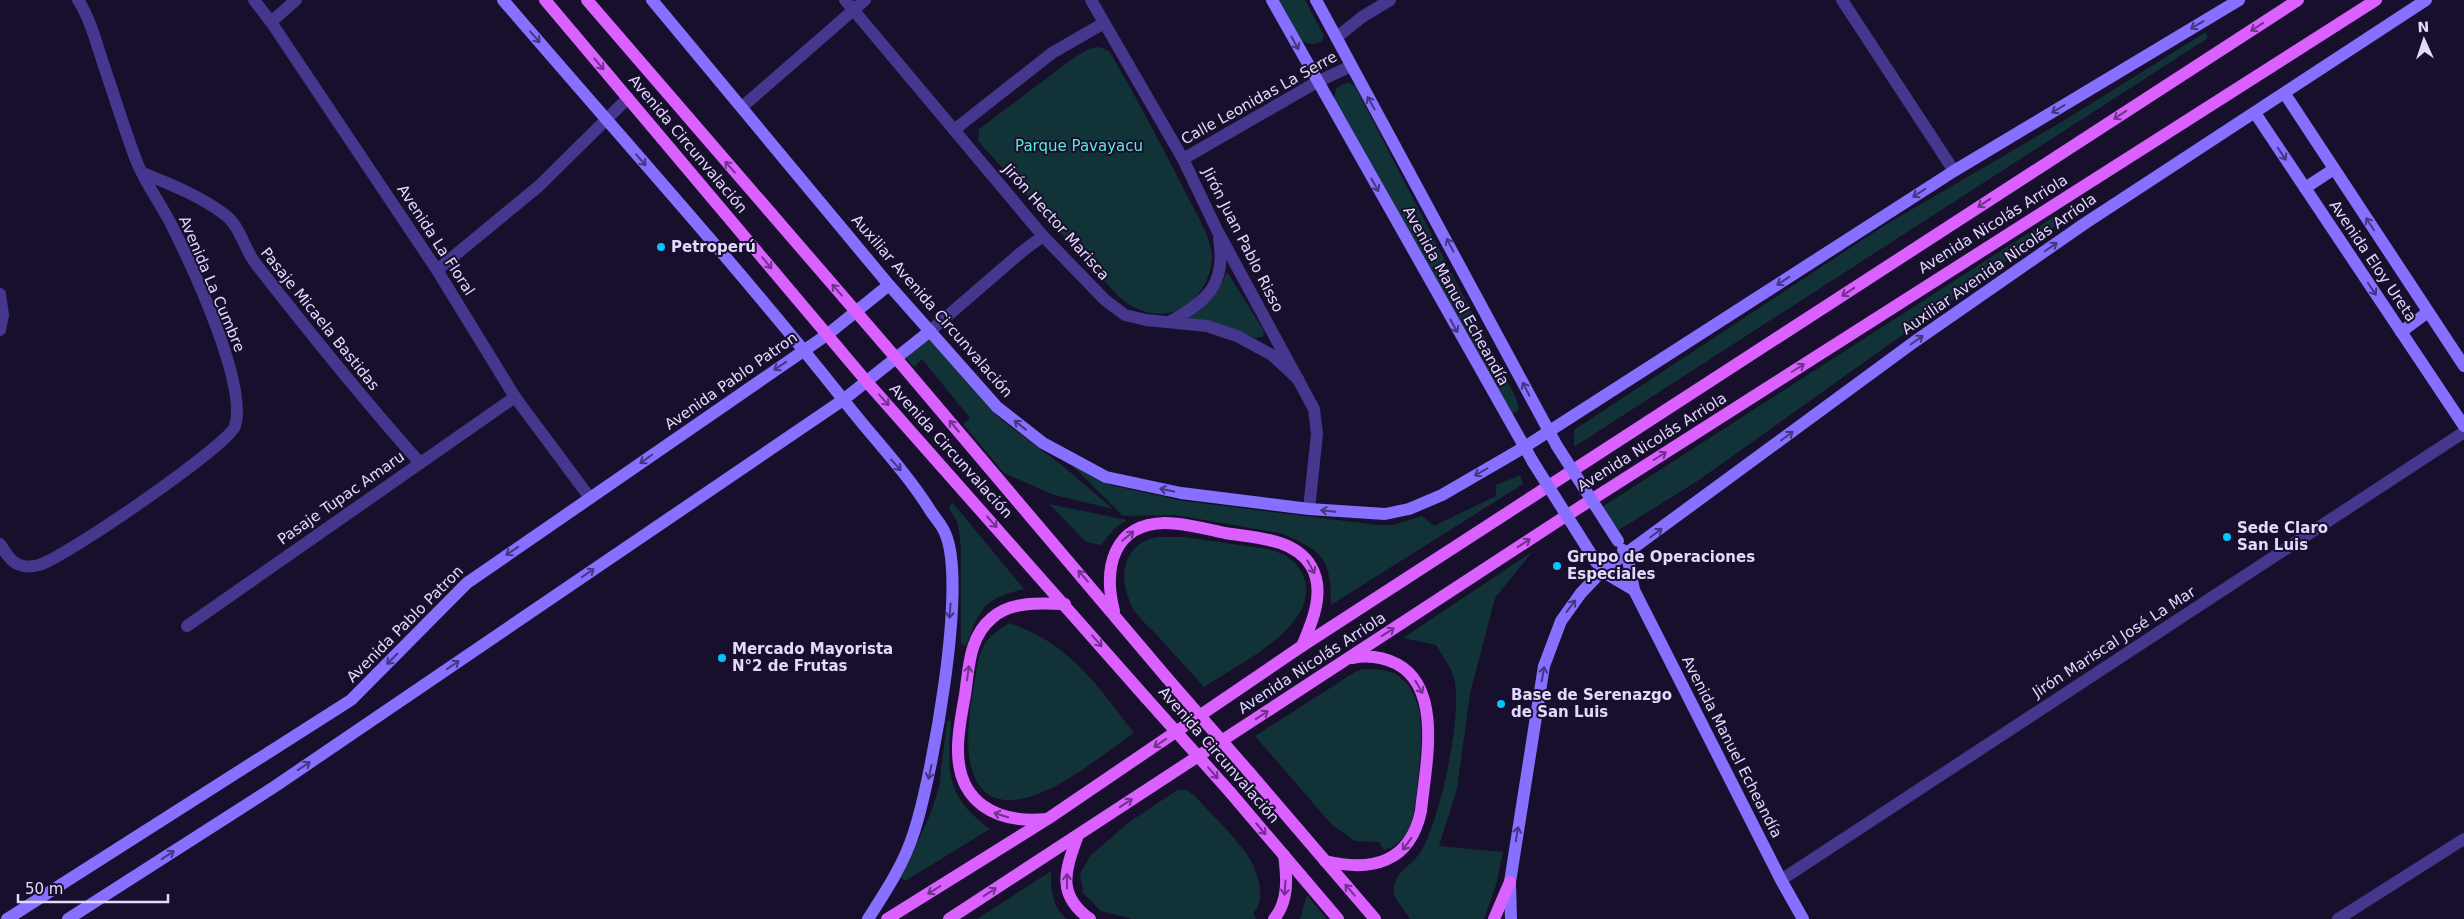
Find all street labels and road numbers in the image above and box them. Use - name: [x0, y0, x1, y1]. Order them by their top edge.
- street label: Calle Leonidas La Serre: [1178, 48, 1340, 148]
- street label: Avenida Circunvalación: [625, 71, 751, 217]
- street label: Jirón Hector Marisca: [998, 159, 1113, 284]
- street label: Jirón Juan Pablo Risso: [1198, 164, 1287, 315]
- street label: Avenida Nicolás Arriola: [1915, 171, 2071, 277]
- street label: Avenida La Floral: [393, 181, 479, 299]
- street label: Auxiliar Avenida Nicolás Arriola: [1898, 190, 2100, 338]
- street label: Avenida Eloy Ureta: [2326, 197, 2420, 325]
- street label: Avenida Manuel Echeandía: [1399, 203, 1513, 389]
- street label: Auxiliar Avenida Circunvalación: [848, 211, 1016, 401]
- street label: Avenida La Cumbre: [175, 213, 249, 355]
- street label: Pasaje Micaela Bastidas: [257, 244, 383, 394]
- street label: Avenida Pablo Patron: [661, 328, 801, 434]
- street label: Avenida Circunvalación: [886, 380, 1016, 522]
- street label: Avenida Nicolás Arriola: [1574, 389, 1730, 495]
- street label: Pasaje Tupac Amaru: [274, 447, 408, 549]
- street label: Avenida Pablo Patron: [343, 562, 467, 686]
- street label: Jirón Mariscal José La Mar: [2028, 582, 2200, 702]
- street label: Avenida Nicolás Arriola: [1235, 608, 1389, 718]
- street label: Avenida Manuel Echeandía: [1678, 653, 1786, 841]
- street label: Avenida Circunvalación: [1155, 683, 1283, 827]

